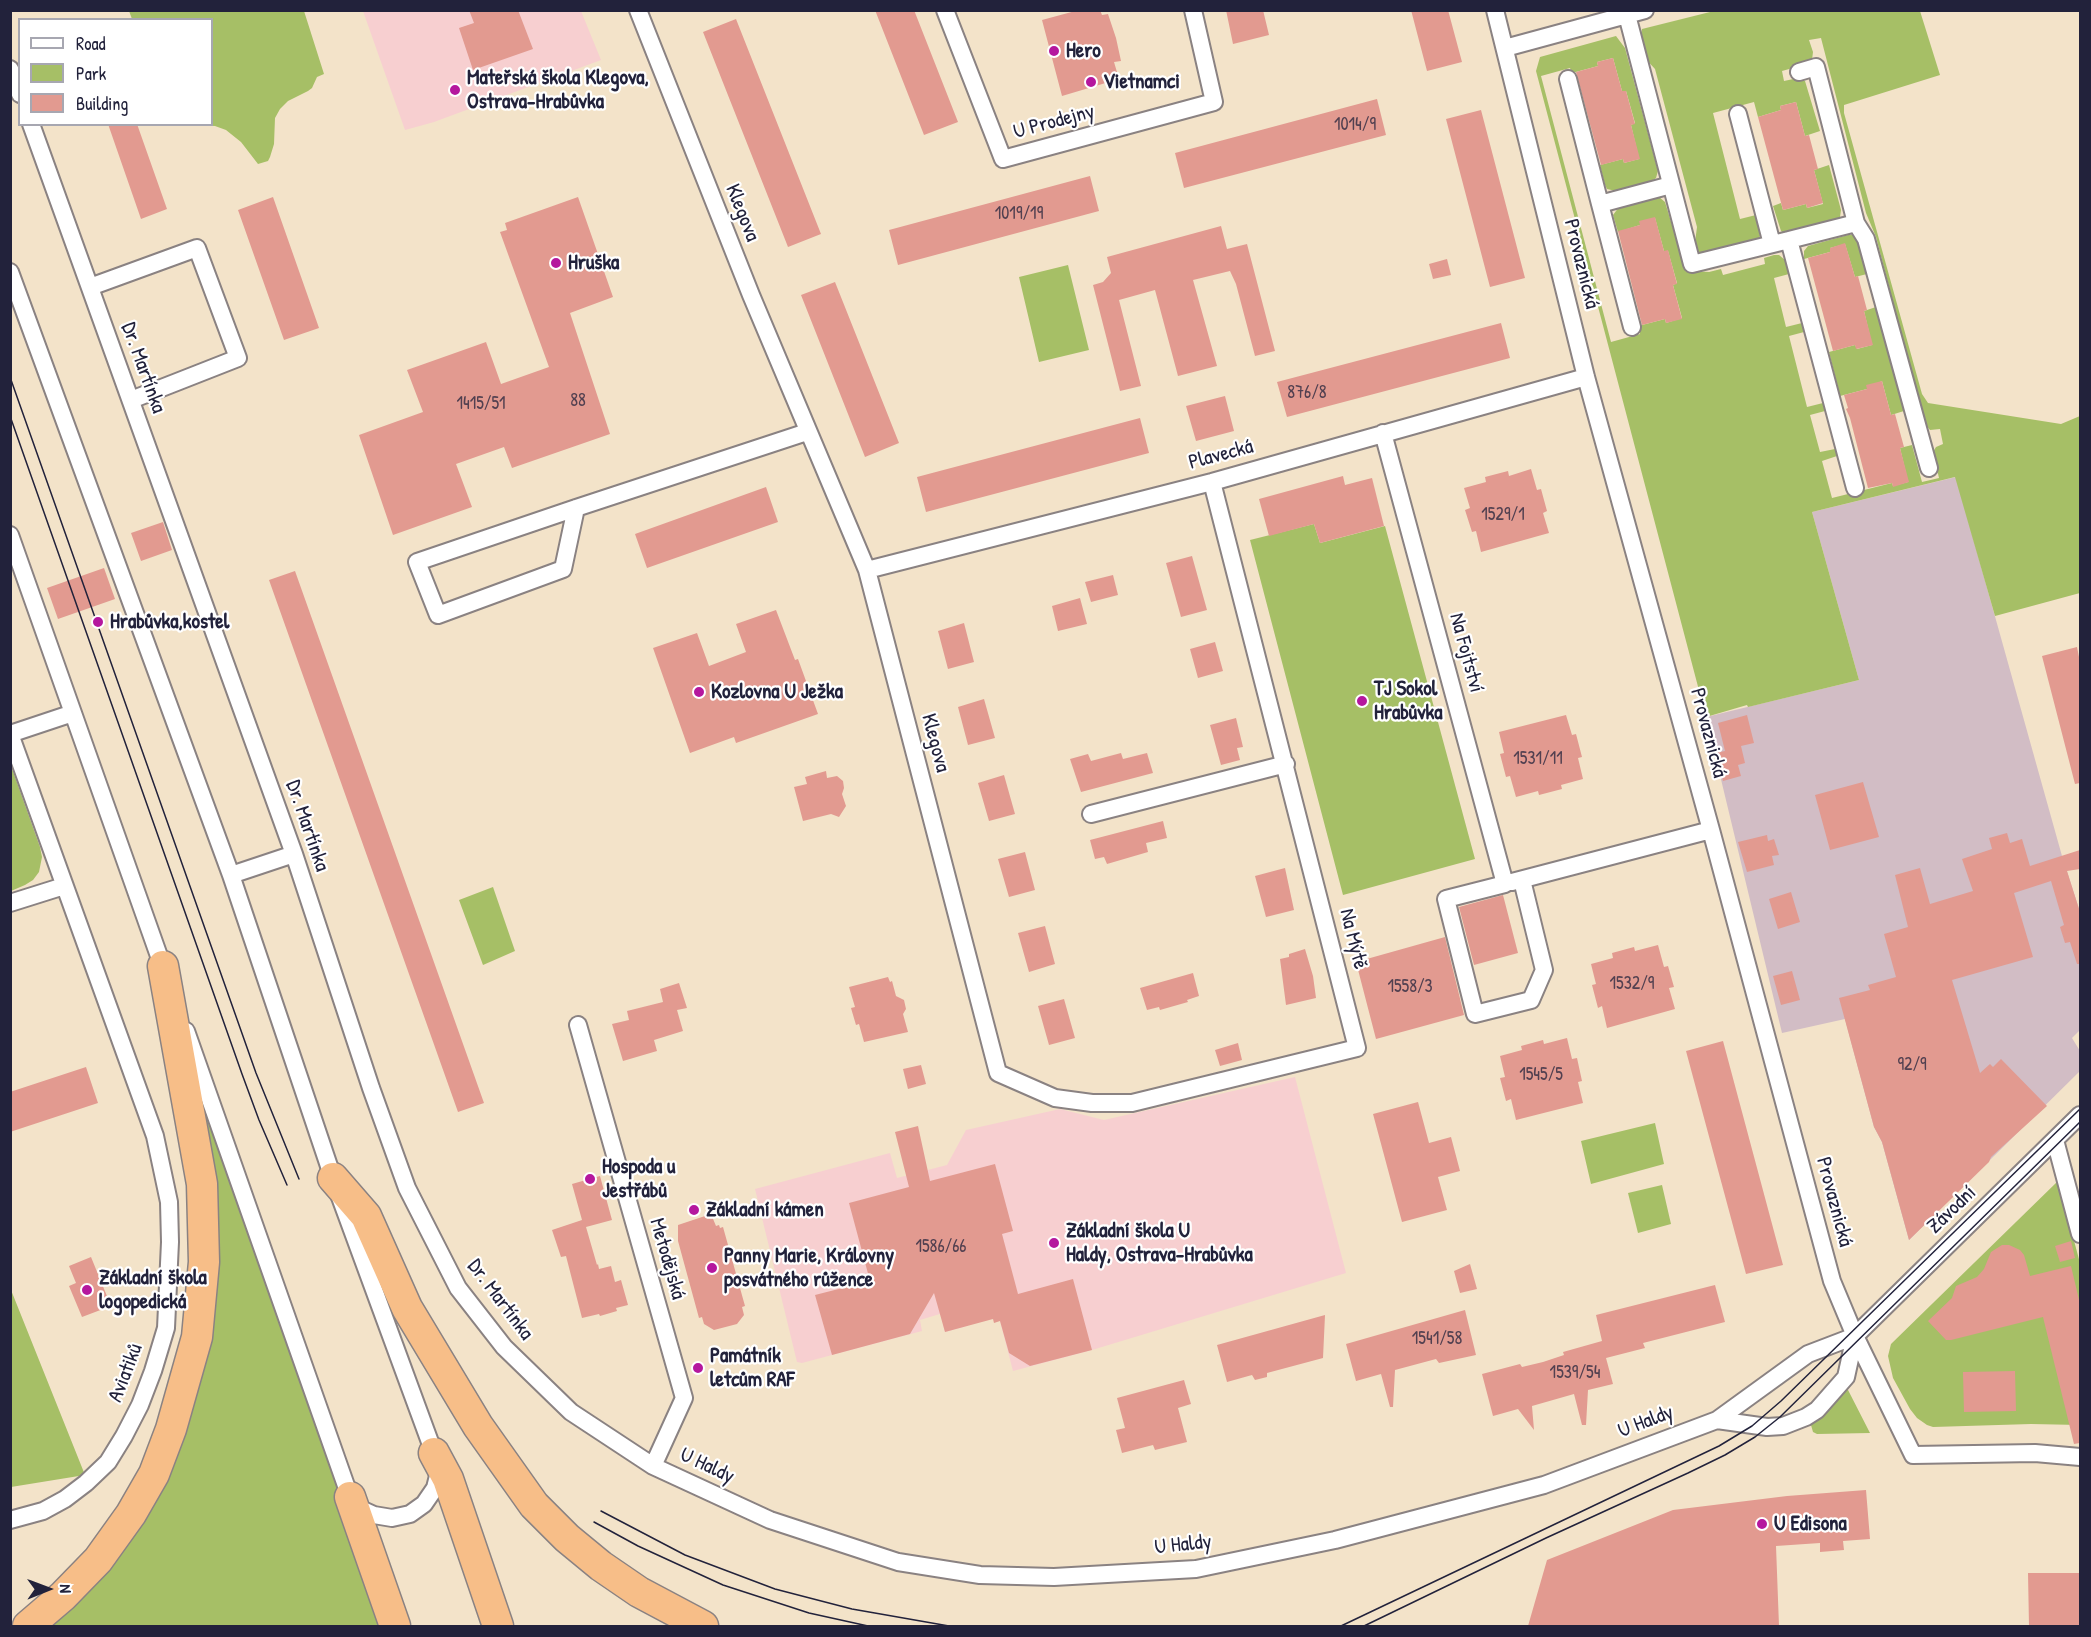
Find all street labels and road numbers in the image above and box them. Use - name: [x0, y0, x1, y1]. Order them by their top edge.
- street label: U Prodejny: [1011, 99, 1097, 145]
- street label: Klegova: [719, 181, 765, 245]
- street label: Provaznická: [1558, 217, 1604, 311]
- street label: Dr. Martínka: [115, 319, 171, 417]
- street label: Plavecká: [1186, 434, 1256, 476]
- street label: Na Fojtství: [1443, 611, 1489, 695]
- street label: Provaznická: [1684, 686, 1732, 780]
- street label: Klegova: [915, 711, 955, 775]
- street label: Dr. Martínka: [280, 777, 334, 875]
- street label: Na Mýtě: [1333, 906, 1373, 972]
- street label: Provaznická: [1810, 1155, 1858, 1249]
- street label: Závodní: [1922, 1181, 1982, 1239]
- street label: Metodějská: [643, 1216, 691, 1302]
- street label: Dr. Martínka: [461, 1255, 539, 1345]
- street label: Aviatiků: [103, 1340, 149, 1406]
- street label: U Haldy: [1615, 1400, 1677, 1444]
- street label: U Haldy: [676, 1443, 738, 1489]
- street label: U Haldy: [1153, 1529, 1213, 1561]

